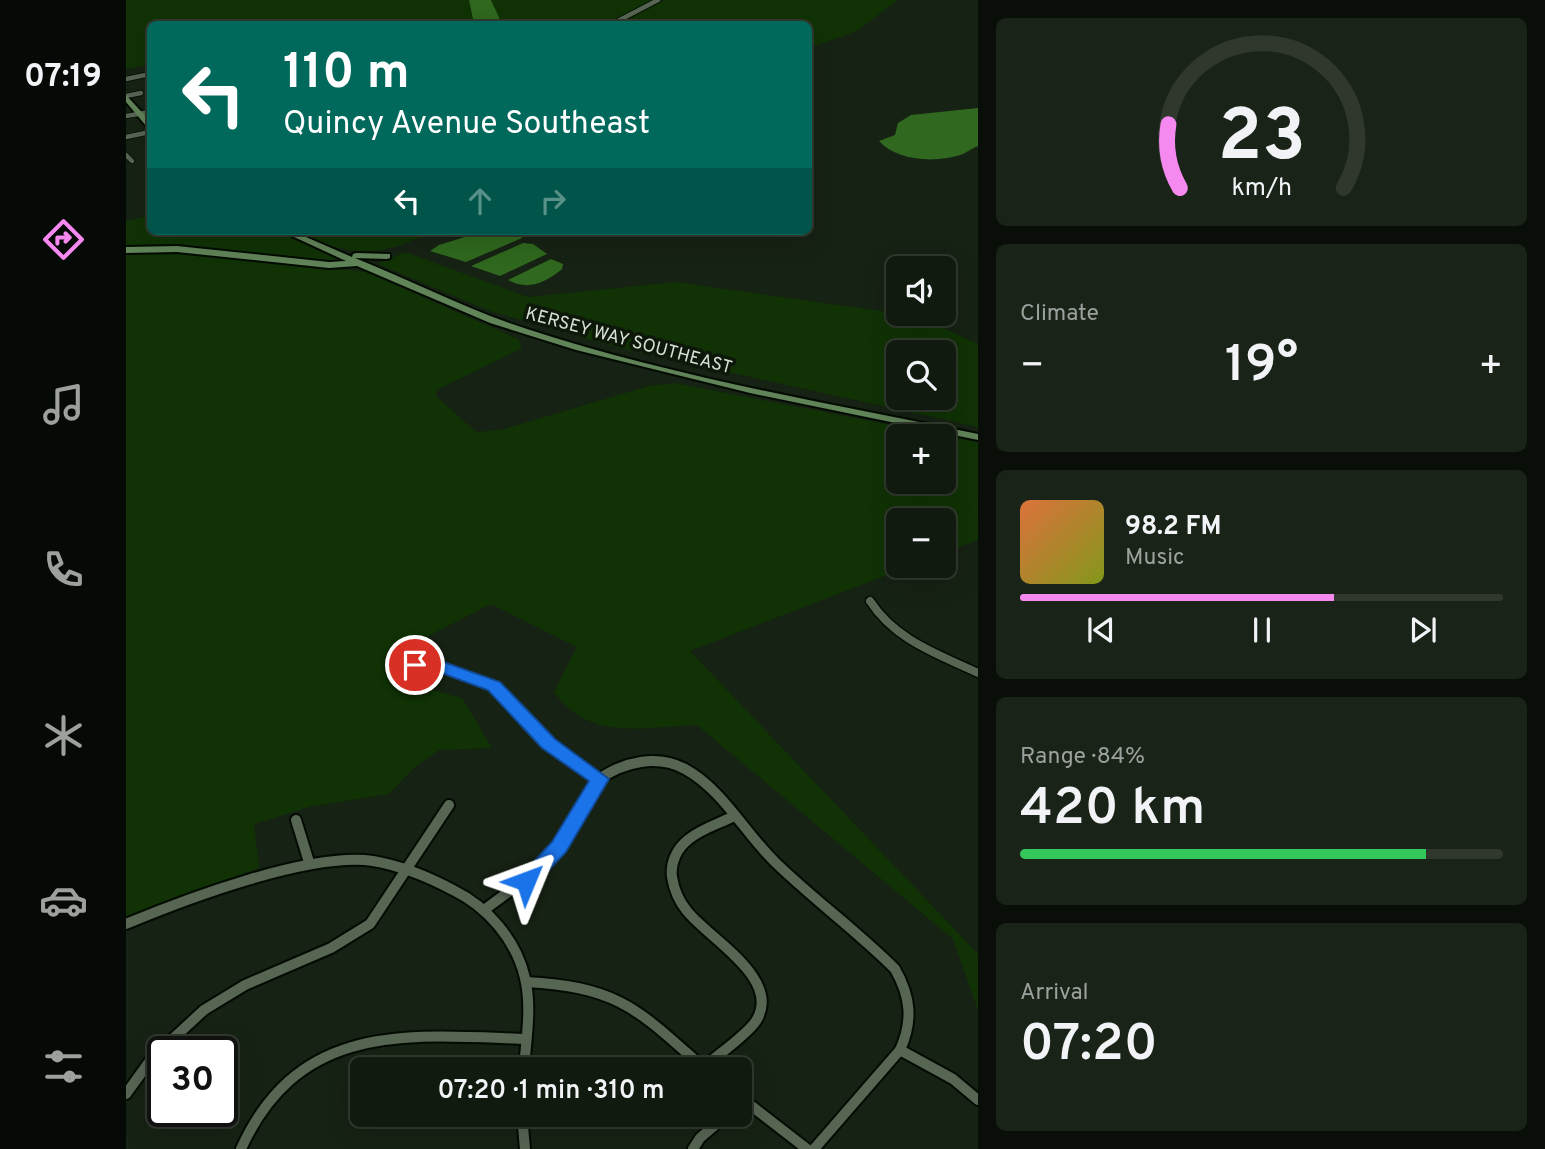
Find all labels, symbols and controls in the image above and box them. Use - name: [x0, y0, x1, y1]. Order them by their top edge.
- text: 110 m: [283, 44, 410, 106]
- icon: left: [168, 49, 259, 140]
- text: 07:19: [24, 58, 102, 98]
- text: 23: [1217, 94, 1306, 186]
- text: Quincy Avenue Southeast: [283, 105, 650, 145]
- text: km/h: [1231, 173, 1292, 205]
- icon: left: [388, 182, 426, 220]
- icon: ahead: [461, 182, 499, 220]
- icon: right: [534, 182, 572, 220]
- icon: directions: [39, 215, 88, 264]
- map controls: [886, 256, 956, 578]
- button: sound: [886, 256, 956, 326]
- text: Climate: [1020, 300, 1099, 329]
- street label: KERSEY WAY SOUTHEAST: [523, 303, 734, 380]
- text: 19°: [1225, 334, 1298, 400]
- button: search: [886, 340, 956, 410]
- text: −: [1020, 343, 1045, 392]
- text: +: [1478, 343, 1503, 392]
- icon: music: [39, 380, 88, 429]
- button: +: [886, 424, 956, 494]
- button: −: [886, 508, 956, 578]
- text: 98.2 FM: [1125, 511, 1221, 544]
- text: Music: [1125, 544, 1185, 573]
- icon: phone: [39, 545, 88, 594]
- icon: previous: [1082, 611, 1120, 649]
- icon: pause: [1243, 611, 1281, 649]
- icon: next: [1404, 611, 1442, 649]
- pin: [385, 635, 445, 695]
- icon: arrive: [396, 646, 434, 684]
- icon: climate: [39, 711, 88, 760]
- text: Range · 84%: [1020, 743, 1145, 772]
- text: 420 km: [1020, 777, 1205, 843]
- position arrow: [489, 844, 563, 918]
- icon: car: [39, 876, 88, 925]
- text: Arrival: [1020, 979, 1089, 1008]
- text: 07:20: [1020, 1013, 1158, 1079]
- speed limit sign: 30: [147, 1036, 238, 1127]
- icon: filters: [39, 1042, 88, 1091]
- text: 07:20 · 1 min · 310 m: [437, 1075, 665, 1108]

